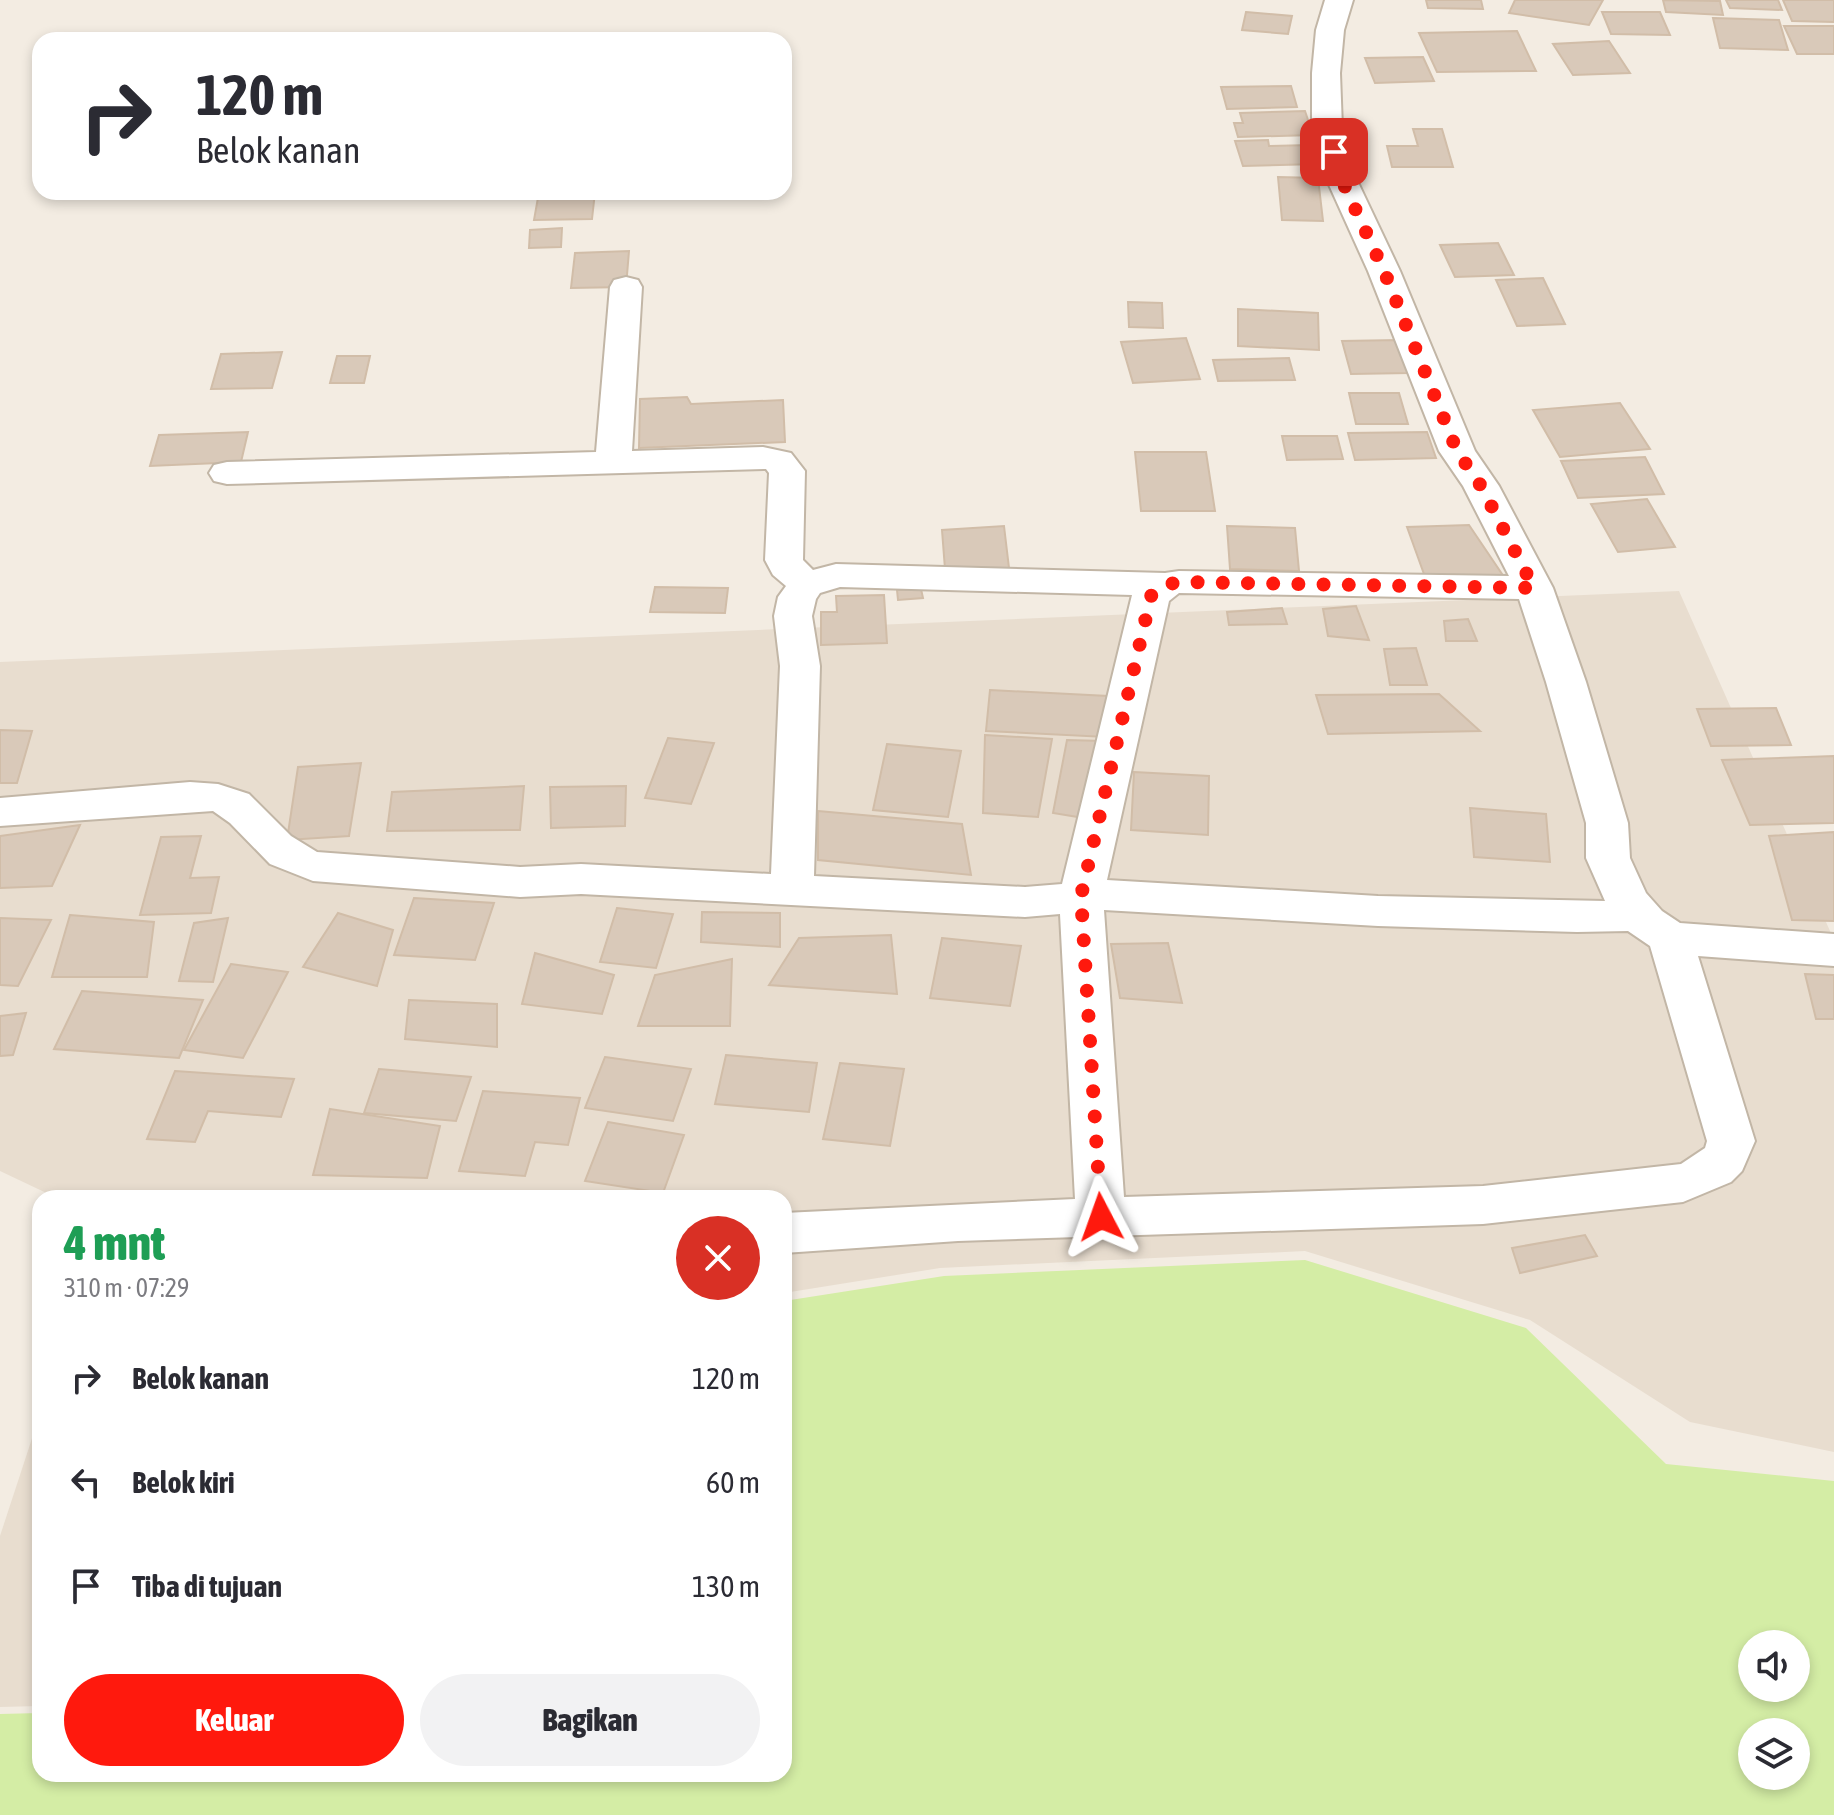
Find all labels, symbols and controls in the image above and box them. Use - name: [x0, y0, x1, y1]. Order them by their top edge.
- text: 120 m: [196, 63, 323, 127]
- icon: right: [64, 64, 168, 168]
- pin: [1300, 118, 1368, 186]
- text: Belok kanan: [196, 129, 361, 171]
- icon: arrive: [1312, 130, 1356, 174]
- position arrow: [1059, 1175, 1143, 1259]
- text: 4 mnt: [64, 1215, 165, 1270]
- button: close: [676, 1216, 760, 1300]
- text: 310 m · 07:29: [64, 1273, 189, 1303]
- icon: right: [64, 1356, 108, 1400]
- text: Belok kanan: [132, 1361, 269, 1395]
- text: 120 m: [692, 1361, 760, 1395]
- icon: left: [64, 1460, 108, 1504]
- text: Belok kiri: [132, 1465, 235, 1499]
- text: 60 m: [706, 1465, 760, 1499]
- icon: arrive: [64, 1564, 108, 1608]
- text: Tiba di tujuan: [132, 1569, 282, 1603]
- text: 130 m: [692, 1569, 760, 1603]
- map controls: [1738, 1630, 1810, 1790]
- button: sound: [1738, 1630, 1810, 1702]
- button: Keluar: [64, 1674, 404, 1766]
- button: Bagikan: [420, 1674, 760, 1766]
- button: layers: [1738, 1718, 1810, 1790]

